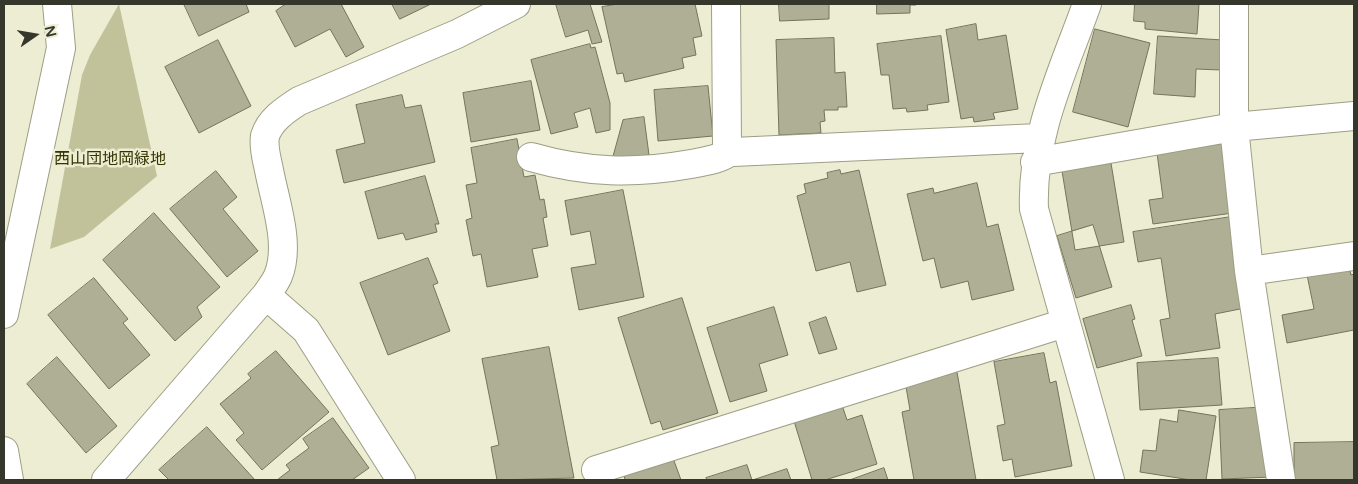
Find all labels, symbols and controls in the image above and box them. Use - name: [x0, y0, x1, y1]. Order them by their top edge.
- north arrow: [10, 10, 60, 60]
- text: N: [41, 24, 60, 39]
- park label: 西山団地岡緑地: [54, 150, 166, 170]

